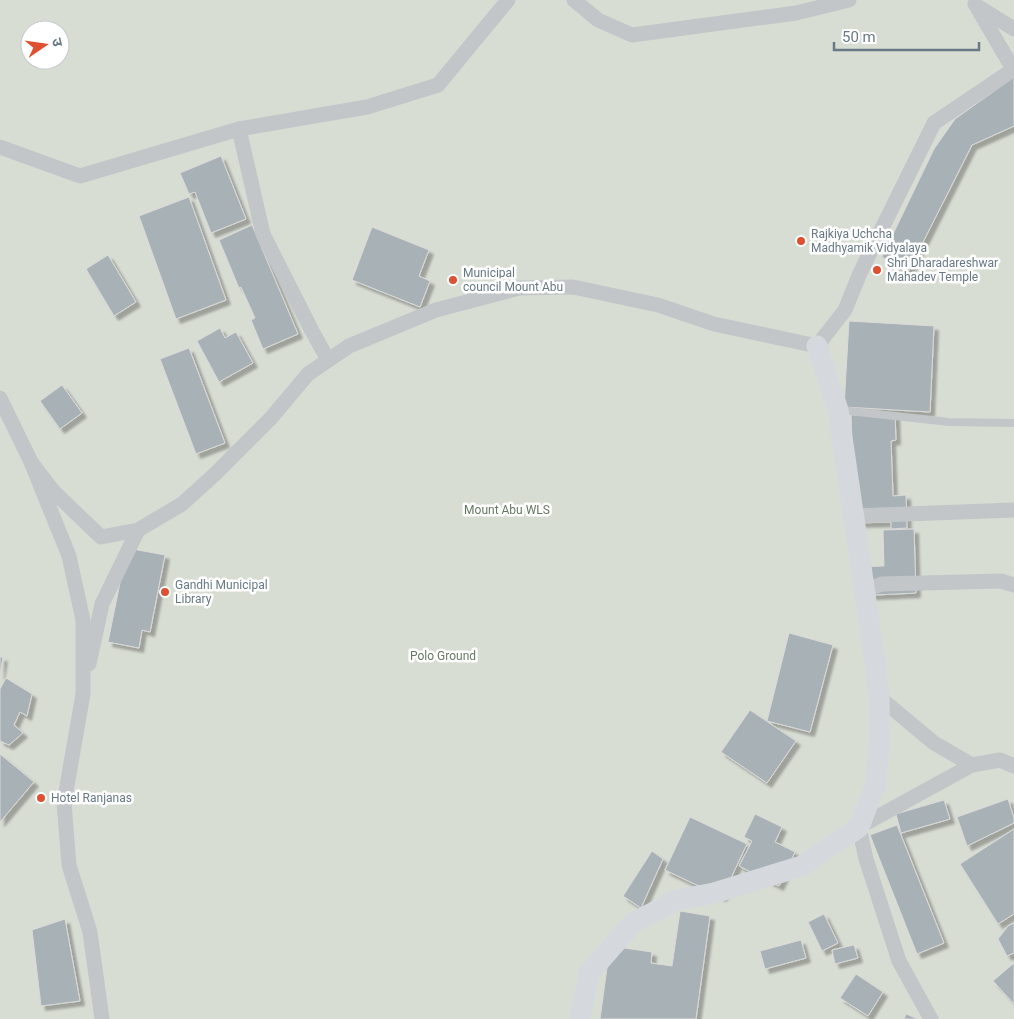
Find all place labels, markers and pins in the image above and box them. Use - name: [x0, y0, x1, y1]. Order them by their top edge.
- place label: Rajkiya Uchcha Madhyamik Vidyalaya: [811, 227, 927, 255]
- marker: Rajkiya Uchcha Madhyamik Vidyalaya: [795, 235, 807, 247]
- place label: Shri Dharadareshwar Mahadev Temple: [887, 256, 998, 284]
- marker: Shri Dharadareshwar Mahadev Temple: [871, 264, 883, 276]
- place label: Municipal council Mount Abu: [463, 266, 563, 294]
- marker: Municipal council Mount Abu: [447, 274, 459, 286]
- place label: Gandhi Municipal Library: [175, 578, 268, 606]
- marker: Gandhi Municipal Library: [159, 586, 171, 598]
- place label: Hotel Ranjanas: [51, 791, 132, 805]
- marker: Hotel Ranjanas: [35, 792, 47, 804]

